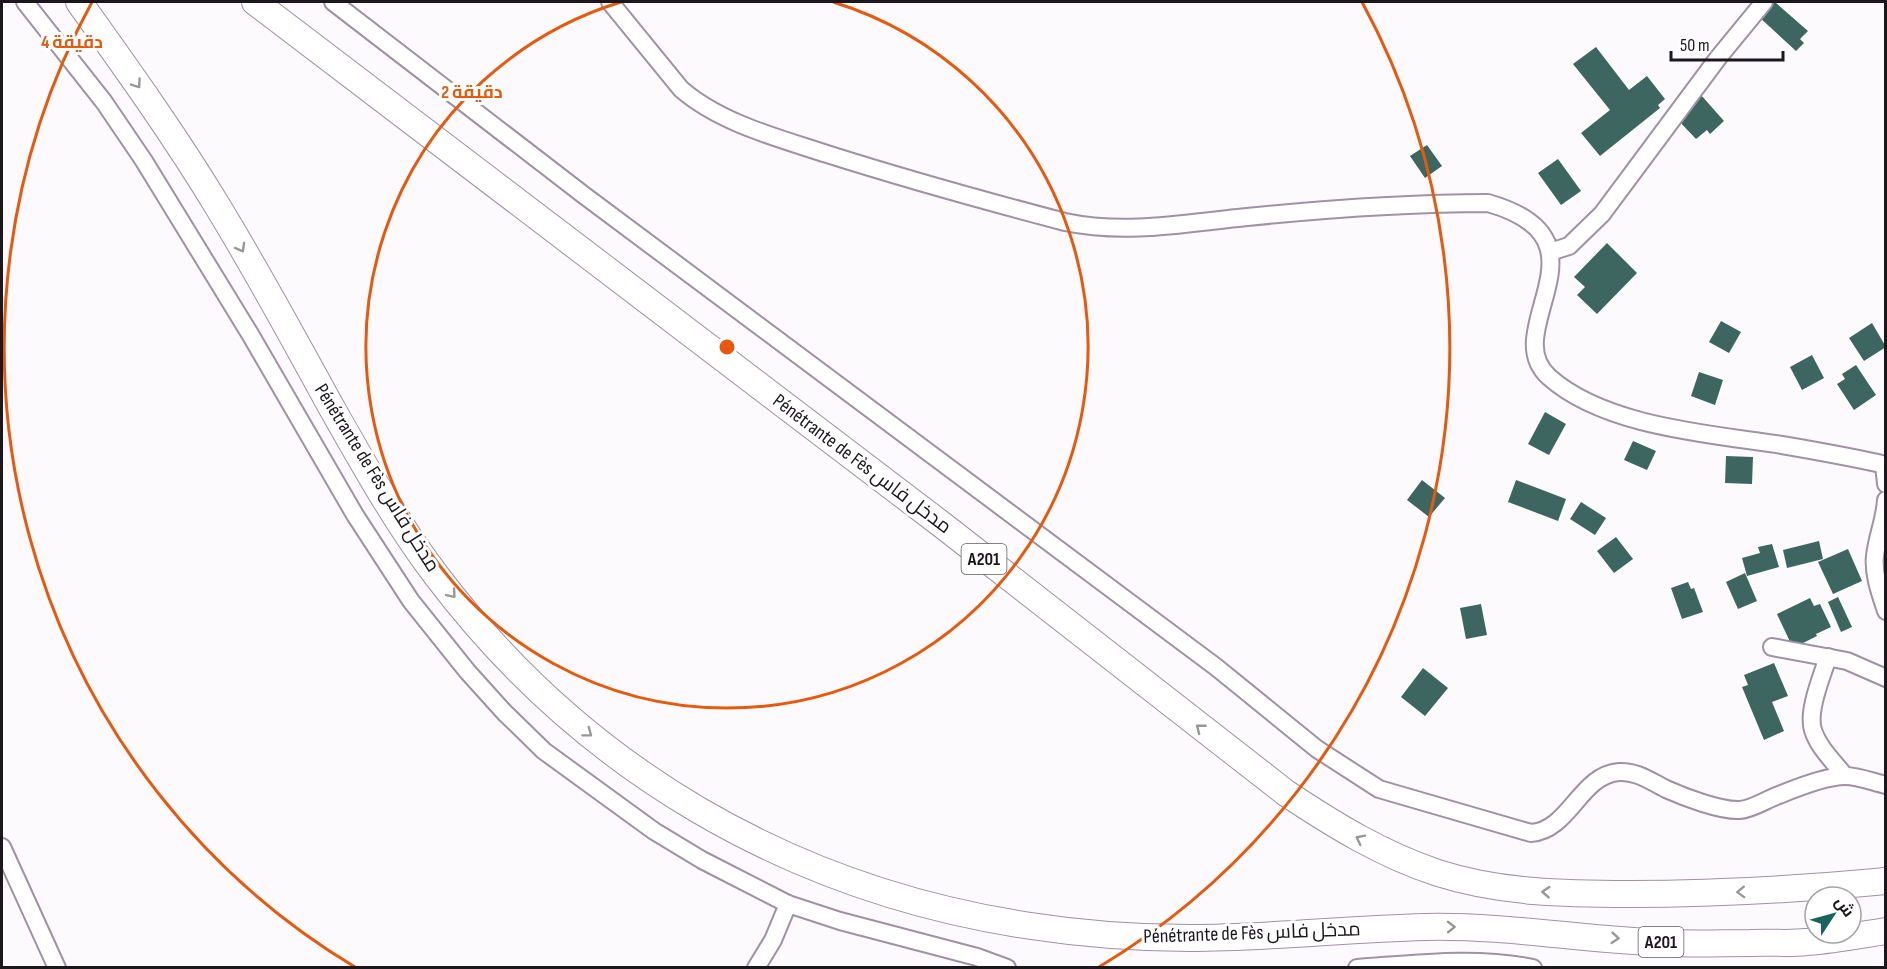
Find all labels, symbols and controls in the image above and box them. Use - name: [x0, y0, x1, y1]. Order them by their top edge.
- scale bar: [1671, 24, 1784, 62]
- text: 4 دقيقة: [41, 32, 103, 53]
- text: 50 m: [1680, 35, 1710, 56]
- one-way arrow: [130, 77, 141, 88]
- text: 2 دقيقة: [441, 82, 503, 103]
- one-way arrow: [234, 242, 245, 252]
- centre of rings: [717, 337, 737, 357]
- street label: Pénétrante de Fès مدخل فاس: [309, 379, 445, 577]
- street label: Pénétrante de Fès مدخل فاس: [768, 389, 956, 539]
- road number: A201: [962, 544, 1006, 574]
- one-way arrow: [444, 587, 455, 598]
- one-way arrow: [1196, 724, 1207, 735]
- one-way arrow: [581, 725, 592, 736]
- one-way arrow: [1356, 835, 1366, 846]
- one-way arrow: [1736, 885, 1745, 898]
- north arrow: [1803, 885, 1863, 945]
- one-way arrow: [1541, 886, 1551, 899]
- text: ش: [1830, 893, 1858, 921]
- street label: Pénétrante de Fès مدخل فاس: [1143, 917, 1361, 949]
- one-way arrow: [1446, 920, 1455, 933]
- road number: A201: [1638, 927, 1684, 957]
- one-way arrow: [1611, 931, 1620, 944]

